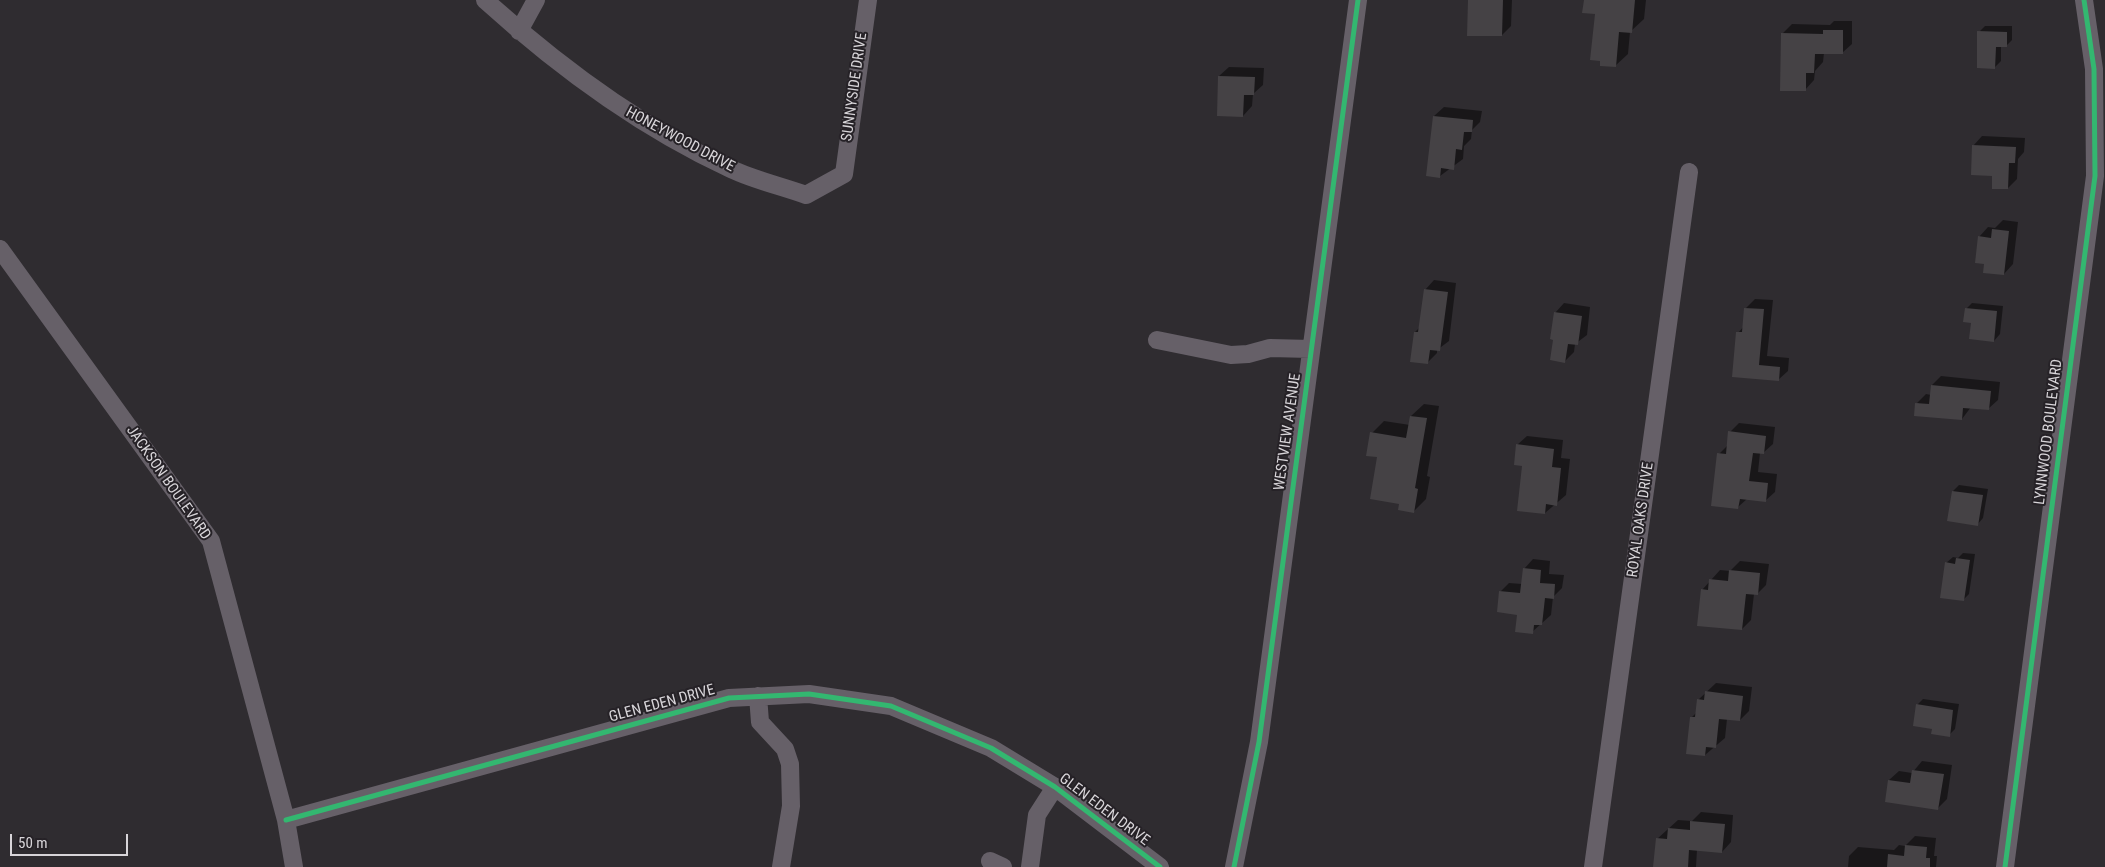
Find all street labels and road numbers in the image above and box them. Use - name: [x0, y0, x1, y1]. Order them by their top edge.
- street label: SUNNYSIDE DRIVE: [838, 32, 872, 142]
- street label: HONEYWOOD DRIVE: [623, 104, 737, 176]
- street label: LYNNWOOD BOULEVARD: [2031, 358, 2067, 506]
- street label: WESTVIEW AVENUE: [1271, 372, 1305, 492]
- street label: JACKSON BOULEVARD: [122, 422, 214, 544]
- street label: ROYAL OAKS DRIVE: [1624, 461, 1658, 579]
- street label: GLEN EDEN DRIVE: [607, 681, 717, 727]
- street label: GLEN EDEN DRIVE: [1055, 770, 1153, 850]

